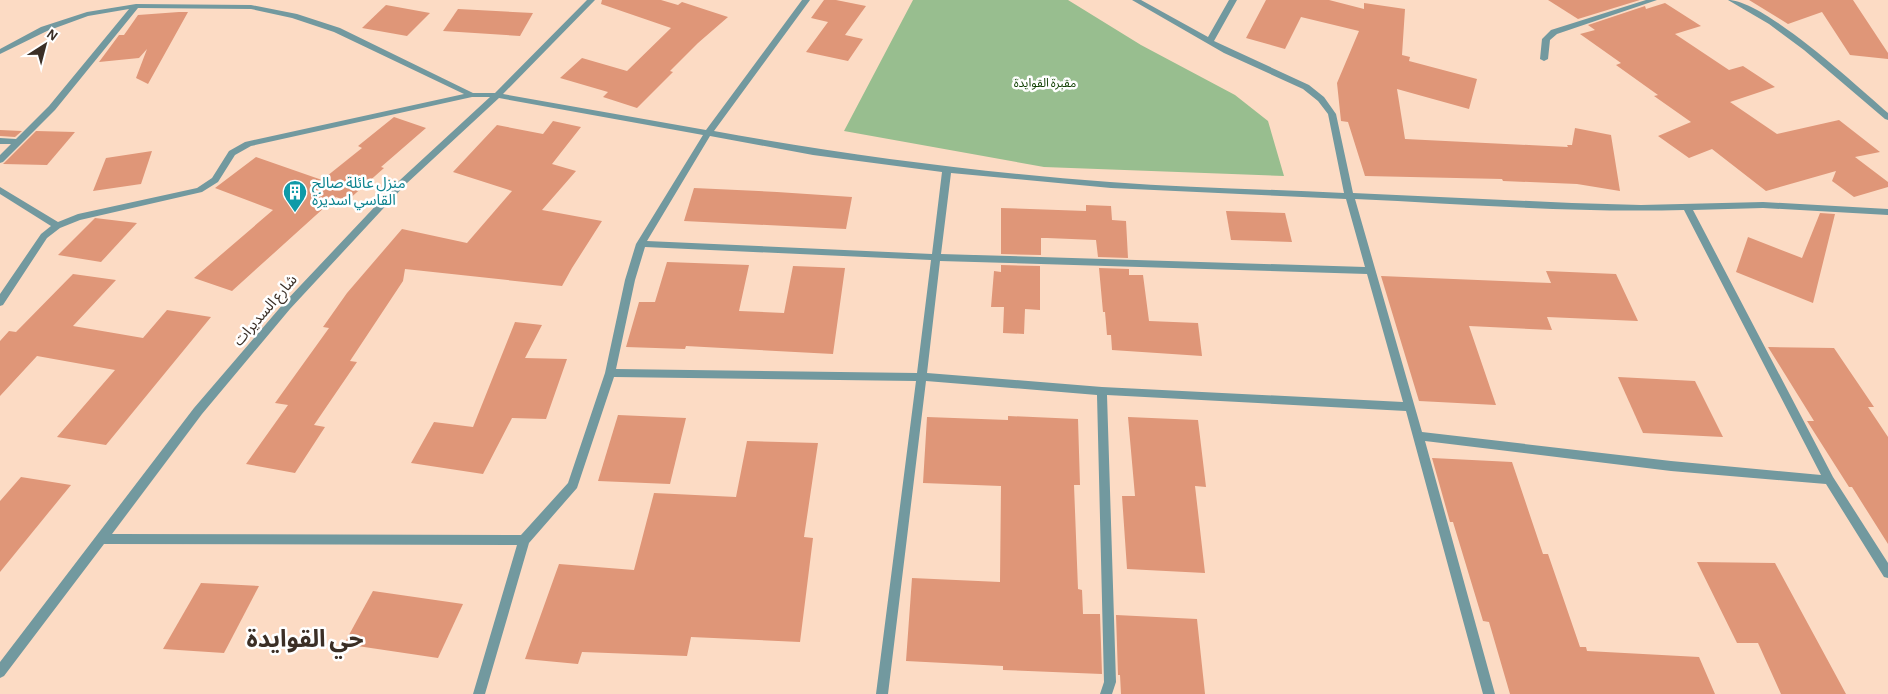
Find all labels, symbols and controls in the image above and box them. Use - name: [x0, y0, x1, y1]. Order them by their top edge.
- north arrow: [20, 20, 70, 70]
- text: N: [44, 27, 60, 44]
- park label: مقبرة القوايدة: [1014, 77, 1076, 90]
- place label: منزل عائلة صالح القاسي اسديرة: [312, 176, 406, 211]
- building icon: منزل عائلة صالح القاسي اسديرة: [282, 179, 308, 213]
- street label: شارع السديرات: [231, 272, 303, 351]
- district label: حي القوايدة: [246, 628, 364, 659]

